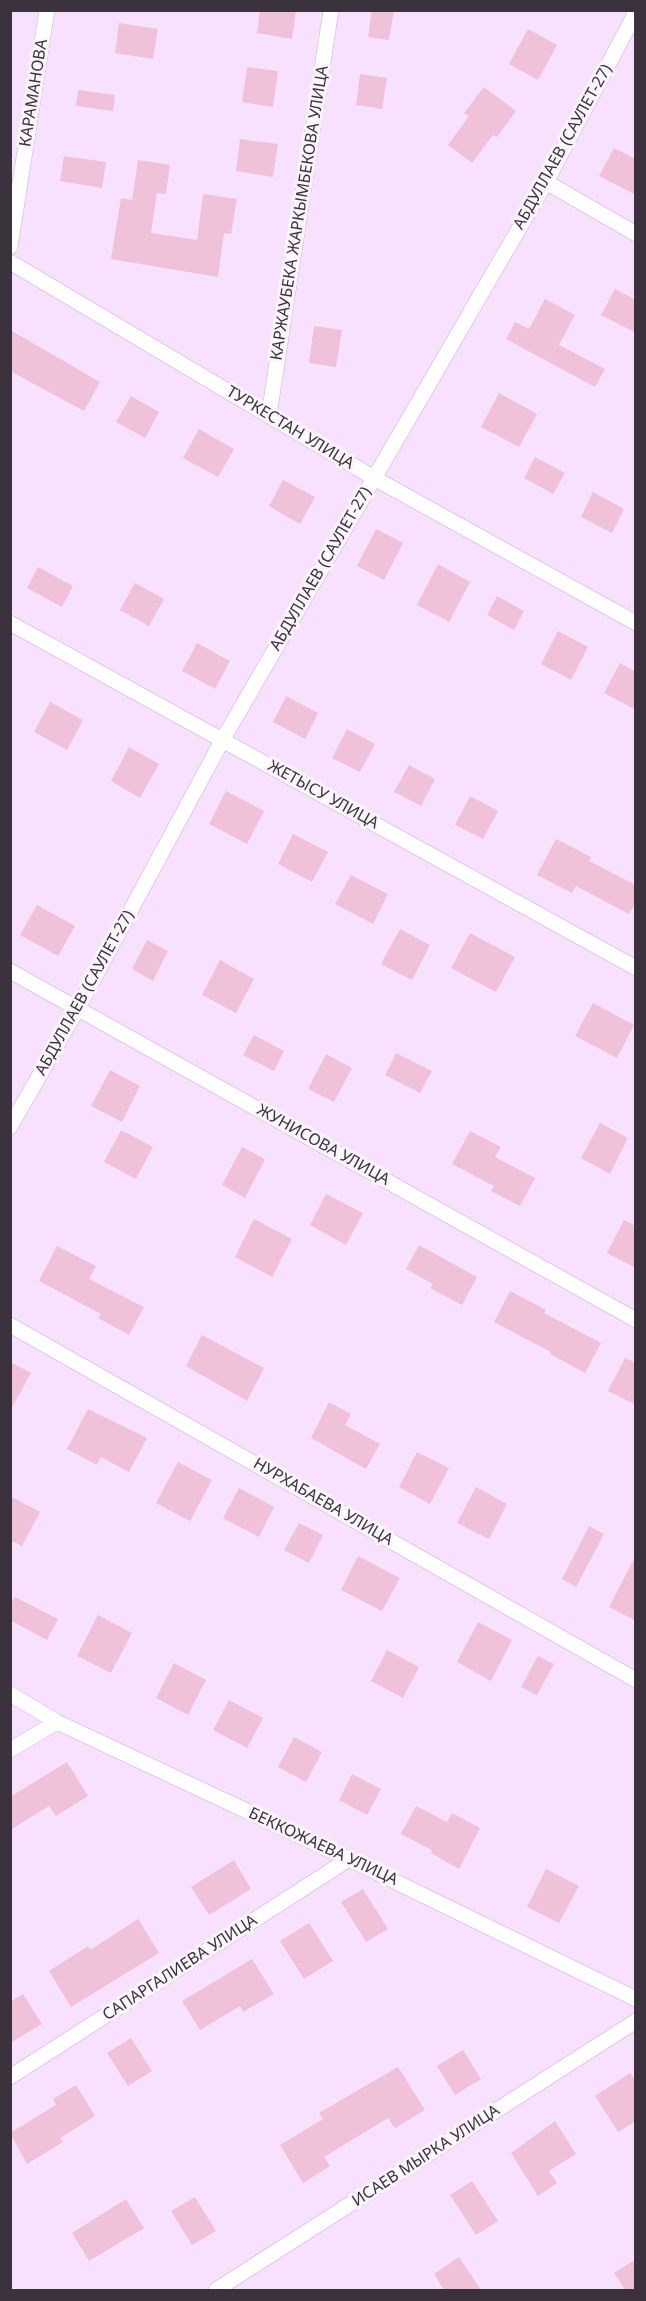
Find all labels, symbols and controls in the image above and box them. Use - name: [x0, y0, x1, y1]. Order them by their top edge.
- street label: КАРАМАНОВА: [16, 38, 52, 148]
- street label: АБДУЛЛАЕВ (САУЛЕТ-27): [510, 61, 616, 233]
- street label: КАРЖАУБЕКА ЖАРКЫМБЕКОВА УЛИЦА: [267, 64, 333, 362]
- street label: ТУРКЕСТАН УЛИЦА: [223, 382, 357, 474]
- street label: АБДУЛЛАЕВ (САУЛЕТ-27): [266, 484, 376, 654]
- street label: ЖЕТЫСУ УЛИЦА: [264, 757, 382, 833]
- street label: АБДУЛЛАЕВ (САУЛЕТ-27): [32, 907, 138, 1079]
- street label: ЖУНИСОВА УЛИЦА: [253, 1101, 393, 1189]
- street label: НУРХАБАЕВА УЛИЦА: [250, 1454, 396, 1550]
- street label: БЕККОЖАЕВА УЛИЦА: [245, 1804, 401, 1890]
- street label: САПАРГАЛИЕВА УЛИЦА: [99, 1911, 261, 2025]
- street label: ИСАЕВ МЫРКА УЛИЦА: [349, 2101, 503, 2211]

